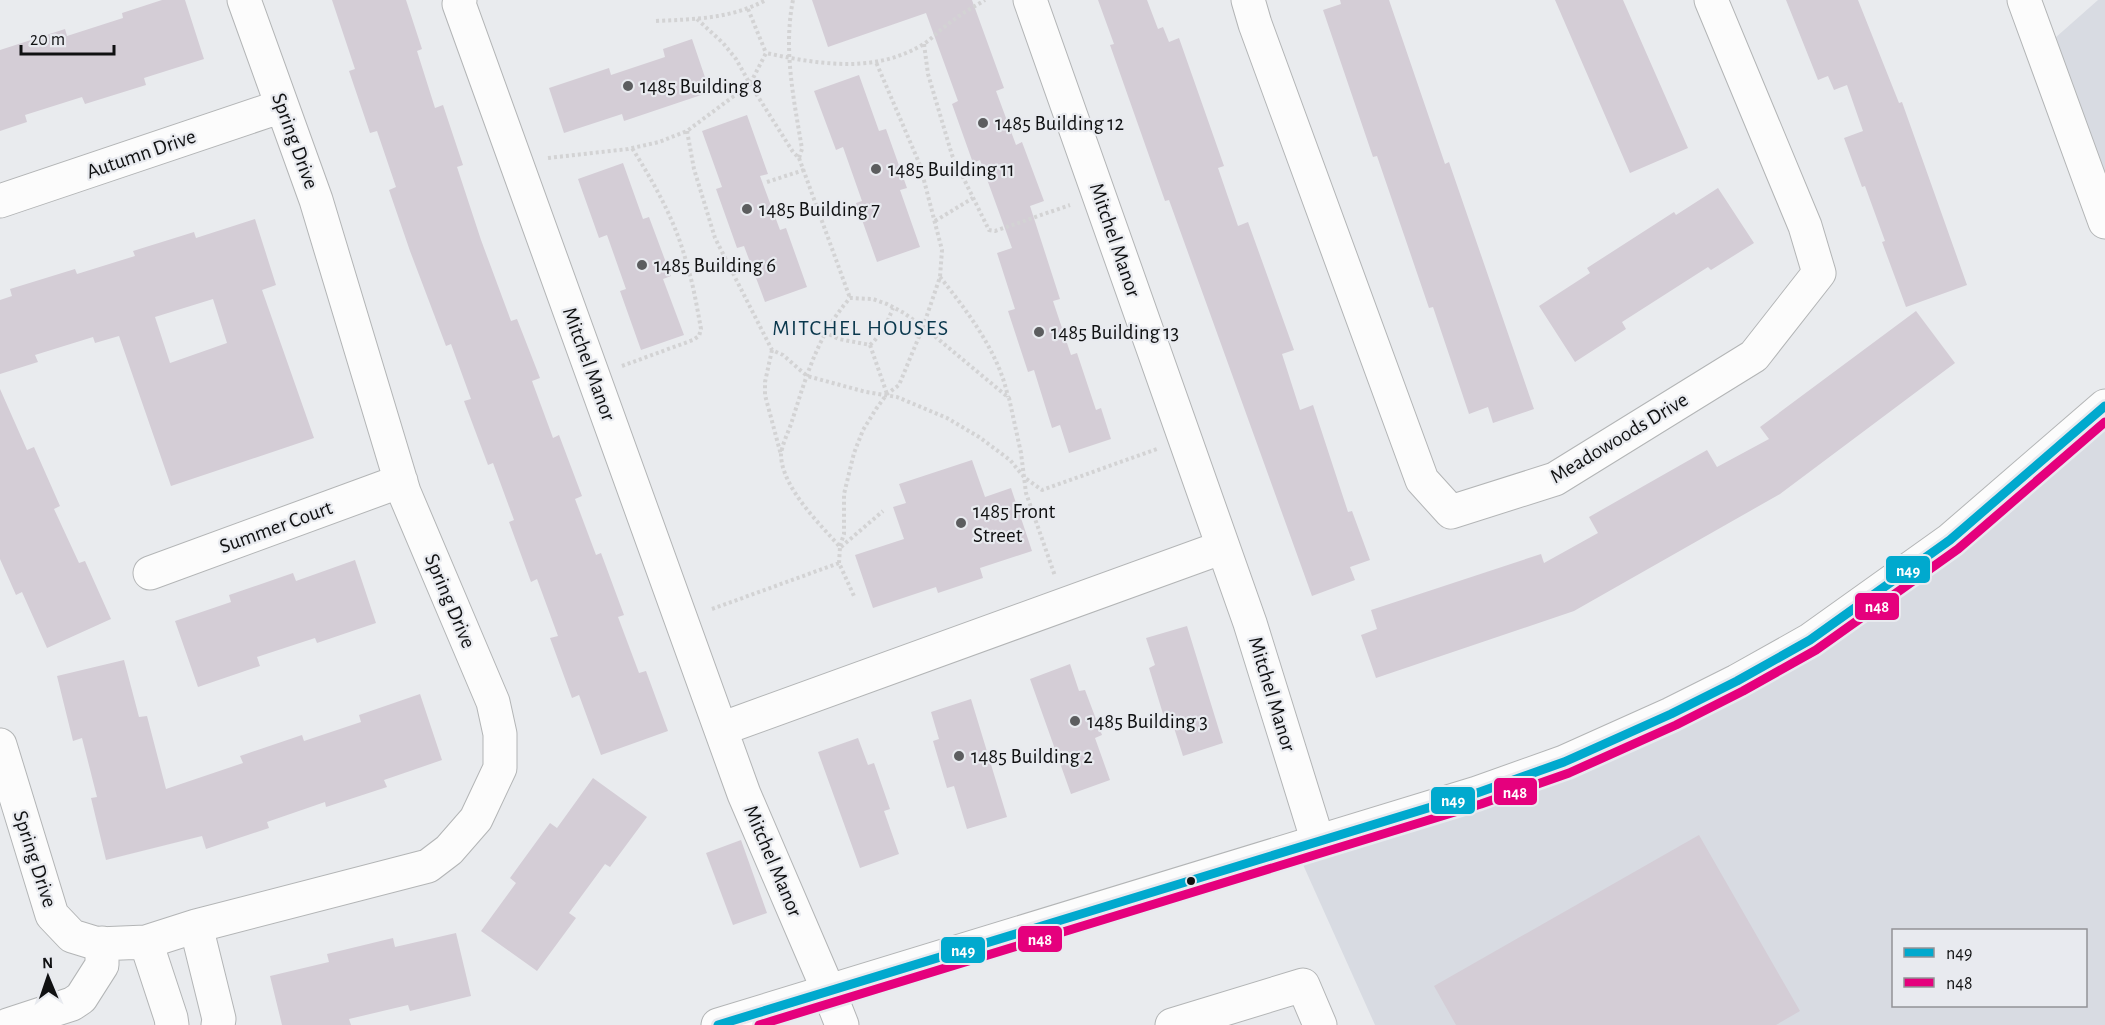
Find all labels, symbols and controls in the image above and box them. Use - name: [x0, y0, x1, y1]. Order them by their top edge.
- scale bar: [21, 18, 114, 56]
- text: 20 m: [30, 31, 65, 49]
- place label: 1485 Building 8: [640, 76, 762, 97]
- marker: 1485 Building 8: [621, 79, 635, 93]
- street label: Spring Drive: [268, 90, 322, 192]
- place label: 1485 Building 12: [995, 113, 1124, 134]
- marker: 1485 Building 12: [976, 116, 990, 130]
- street label: Autumn Drive: [84, 125, 198, 183]
- place label: 1485 Building 11: [888, 159, 1015, 180]
- marker: 1485 Building 11: [869, 162, 883, 176]
- street label: Mitchel Manor: [1086, 180, 1144, 300]
- place label: 1485 Building 7: [759, 199, 880, 220]
- marker: 1485 Building 7: [740, 202, 754, 216]
- place label: 1485 Building 6: [654, 255, 776, 276]
- marker: 1485 Building 6: [635, 258, 649, 272]
- street label: Mitchel Manor: [559, 305, 619, 424]
- district label: MITCHEL HOUSES: [772, 317, 950, 339]
- place label: 1485 Building 13: [1051, 322, 1179, 343]
- marker: 1485 Building 13: [1032, 325, 1046, 339]
- street label: Meadowoods Drive: [1546, 389, 1692, 487]
- street label: Summer Court: [217, 497, 336, 557]
- place label: 1485 Front Street: [973, 501, 1056, 546]
- marker: 1485 Front Street: [954, 516, 968, 530]
- street label: Spring Drive: [421, 551, 479, 651]
- line badge: n49: [1885, 555, 1931, 584]
- text: n49: [1896, 563, 1920, 579]
- line badge: n48: [1854, 592, 1900, 621]
- text: n48: [1865, 599, 1889, 615]
- street label: Mitchel Manor: [1245, 634, 1299, 754]
- place label: 1485 Building 3: [1087, 711, 1208, 732]
- marker: 1485 Building 3: [1068, 714, 1082, 728]
- place label: 1485 Building 2: [971, 746, 1093, 767]
- marker: 1485 Building 2: [952, 749, 966, 763]
- line badge: n48: [1493, 777, 1538, 806]
- text: n48: [1503, 785, 1527, 801]
- line badge: n49: [1430, 786, 1476, 815]
- text: n49: [1441, 793, 1465, 809]
- street label: Mitchel Manor: [740, 802, 806, 920]
- street label: Spring Drive: [9, 808, 61, 910]
- unlabelled marker: [1185, 875, 1197, 887]
- line badge: n48: [1017, 925, 1063, 953]
- legend: [1892, 929, 2087, 1007]
- text: n48: [1028, 932, 1052, 948]
- line badge: n49: [940, 936, 986, 964]
- text: n49: [951, 943, 975, 959]
- text: n49: [1946, 945, 1972, 963]
- north arrow: [18, 947, 78, 1007]
- text: N: [42, 955, 53, 971]
- text: n48: [1946, 975, 1972, 993]

